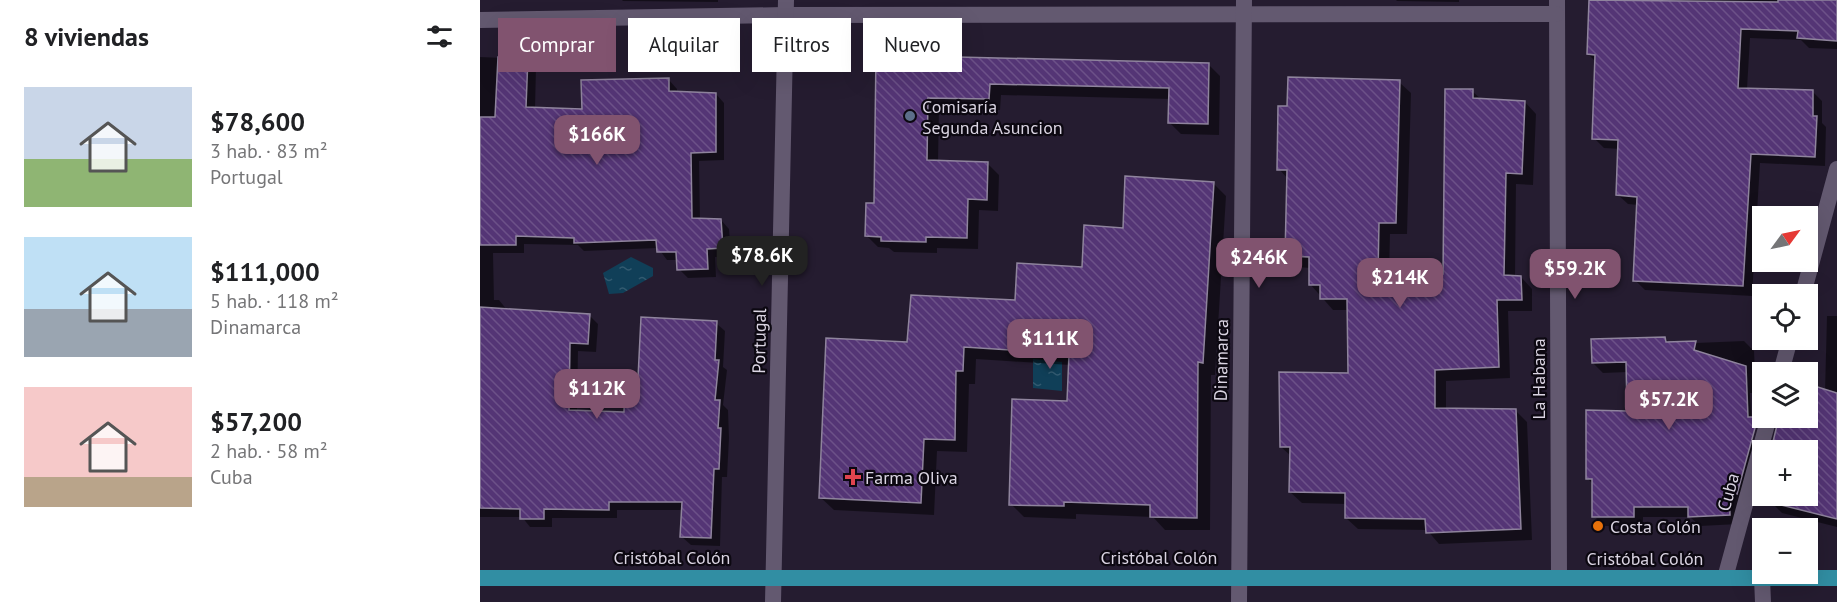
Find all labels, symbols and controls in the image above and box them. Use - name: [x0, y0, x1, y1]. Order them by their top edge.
- chip: Comprar: [498, 18, 616, 72]
- chip: Alquilar: [628, 18, 740, 72]
- chip: Filtros: [752, 18, 851, 72]
- chip: Nuevo: [863, 18, 962, 72]
- text: 8 viviendas: [24, 20, 149, 53]
- icon: filters: [423, 20, 456, 53]
- place label: Comisaría Segunda Asuncion: [922, 95, 1063, 139]
- text: $78,600: [210, 105, 305, 138]
- marker: Comisaría Segunda Asuncion: [903, 109, 917, 123]
- icon: home: [72, 111, 144, 183]
- pin: $166K: [555, 115, 639, 166]
- text: $166K: [568, 121, 626, 147]
- text: 3 hab. · 83 m²: [210, 138, 328, 164]
- text: Portugal: [210, 164, 283, 190]
- north arrow: [1752, 206, 1818, 272]
- map controls: [1752, 206, 1818, 584]
- pin: $78.6K: [713, 236, 811, 287]
- pin: $246K: [1217, 238, 1301, 289]
- text: $78.6K: [731, 242, 793, 268]
- text: $246K: [1230, 244, 1288, 270]
- pin: $59.2K: [1526, 249, 1624, 300]
- text: $111,000: [210, 255, 320, 288]
- text: $59.2K: [1544, 255, 1606, 281]
- pin: $214K: [1358, 258, 1442, 309]
- icon: home: [72, 261, 144, 333]
- text: $214K: [1371, 264, 1429, 290]
- button: locate: [1752, 284, 1818, 350]
- text: 5 hab. · 118 m²: [210, 288, 339, 314]
- street label: Portugal: [747, 307, 771, 374]
- text: Dinamarca: [210, 314, 301, 340]
- pin: $111K: [1008, 319, 1092, 370]
- street label: Dinamarca: [1209, 319, 1233, 401]
- text: $111K: [1021, 325, 1079, 351]
- street label: La Habana: [1527, 338, 1550, 420]
- button: layers: [1752, 362, 1818, 428]
- pin: $112K: [555, 369, 639, 420]
- text: $112K: [568, 375, 626, 401]
- pin: $57.2K: [1620, 380, 1718, 431]
- text: $57.2K: [1639, 386, 1699, 412]
- text: $57,200: [210, 405, 302, 438]
- icon: home: [72, 411, 144, 483]
- text: 2 hab. · 58 m²: [210, 438, 328, 464]
- button: +: [1752, 440, 1818, 506]
- text: Cuba: [210, 464, 253, 490]
- place label: Farma Oliva: [865, 466, 958, 489]
- marker: Farma Oliva: [846, 470, 860, 484]
- street label: Cuba: [1712, 471, 1744, 513]
- place label: Costa Colón: [1610, 515, 1701, 538]
- button: −: [1752, 518, 1818, 584]
- marker: Costa Colón: [1591, 519, 1605, 533]
- street label: Cristóbal Colón: [614, 546, 730, 569]
- street label: Cristóbal Colón: [1101, 546, 1217, 569]
- street label: Cristóbal Colón: [1587, 547, 1703, 570]

